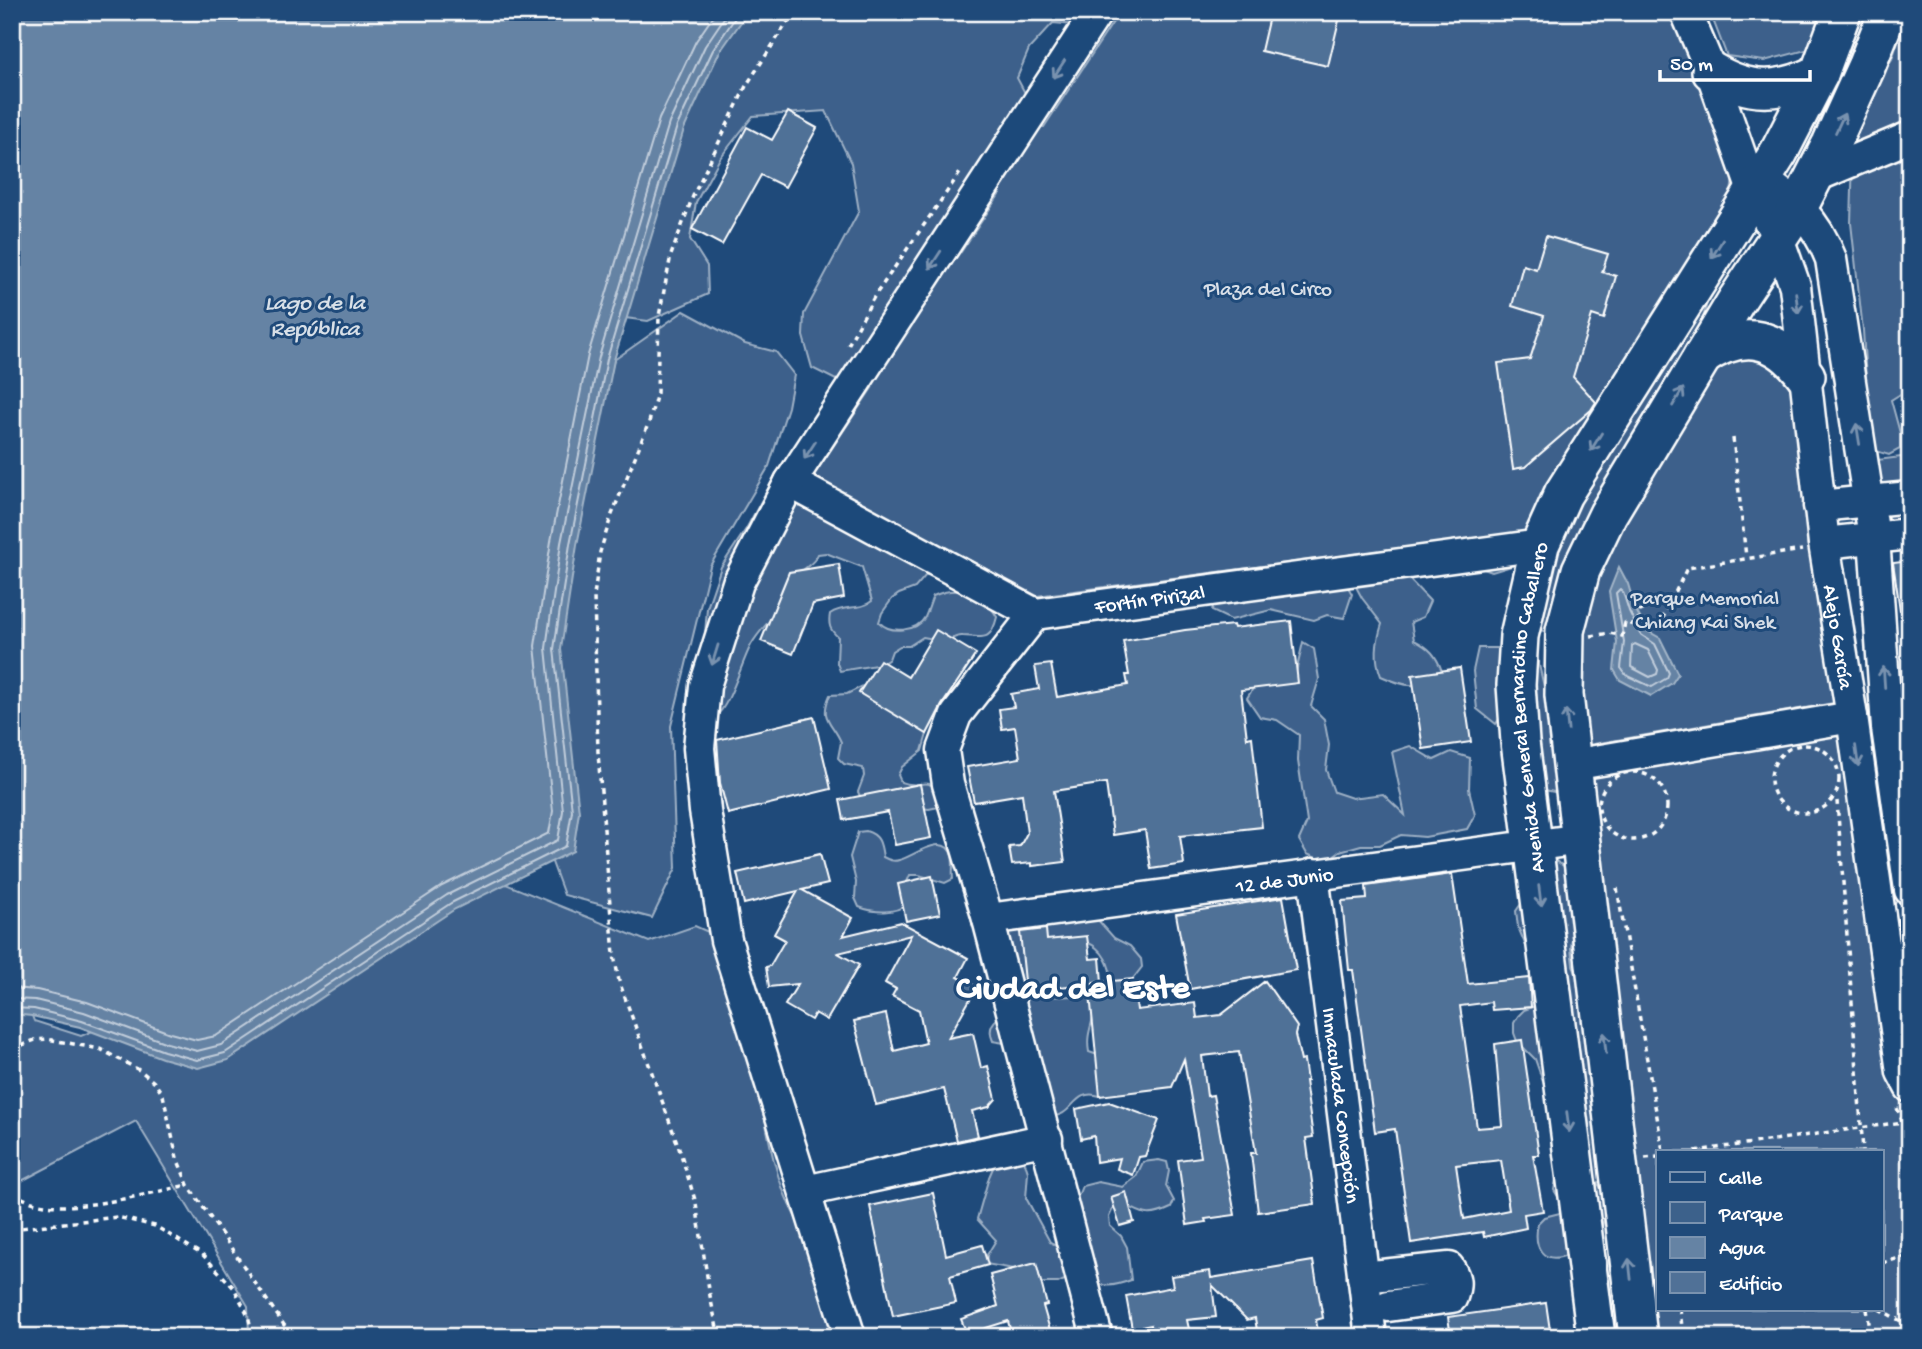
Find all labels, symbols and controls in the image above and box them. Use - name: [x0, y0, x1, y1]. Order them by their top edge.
- scale bar: [1660, 38, 1810, 82]
- text: 50 m: [1670, 54, 1713, 79]
- one-way arrow: [1052, 59, 1066, 79]
- one-way arrow: [1834, 113, 1848, 134]
- one-way arrow: [1709, 239, 1724, 258]
- one-way arrow: [928, 250, 942, 269]
- park label: Plaza del Circo: [1203, 279, 1332, 304]
- water label: Lago de la República: [265, 291, 366, 344]
- one-way arrow: [1790, 291, 1803, 314]
- one-way arrow: [1671, 388, 1685, 408]
- one-way arrow: [1852, 423, 1865, 446]
- one-way arrow: [1589, 432, 1604, 451]
- one-way arrow: [803, 440, 818, 459]
- street label: Avenida General Bernardino Caballero: [1507, 540, 1556, 874]
- street label: Fortín Pirizal: [1092, 582, 1207, 622]
- street label: Alejo García: [1815, 583, 1857, 693]
- park label: Parque Memorial Chiang Kai Shek: [1630, 588, 1779, 637]
- one-way arrow: [708, 644, 720, 666]
- one-way arrow: [1877, 666, 1890, 688]
- one-way arrow: [1560, 709, 1573, 731]
- one-way arrow: [1851, 744, 1864, 766]
- street label: 12 de Junio: [1233, 864, 1335, 902]
- one-way arrow: [1534, 884, 1547, 907]
- district label: Ciudad del Este: [956, 970, 1191, 1011]
- street label: Inmaculada Concepción: [1314, 1006, 1363, 1205]
- one-way arrow: [1599, 1032, 1612, 1055]
- one-way arrow: [1562, 1110, 1575, 1133]
- legend: [1656, 1150, 1884, 1310]
- text: Calle: [1719, 1168, 1763, 1193]
- text: Parque: [1718, 1204, 1784, 1229]
- text: Agua: [1719, 1238, 1766, 1263]
- one-way arrow: [1624, 1258, 1637, 1281]
- text: Edificio: [1719, 1274, 1783, 1299]

